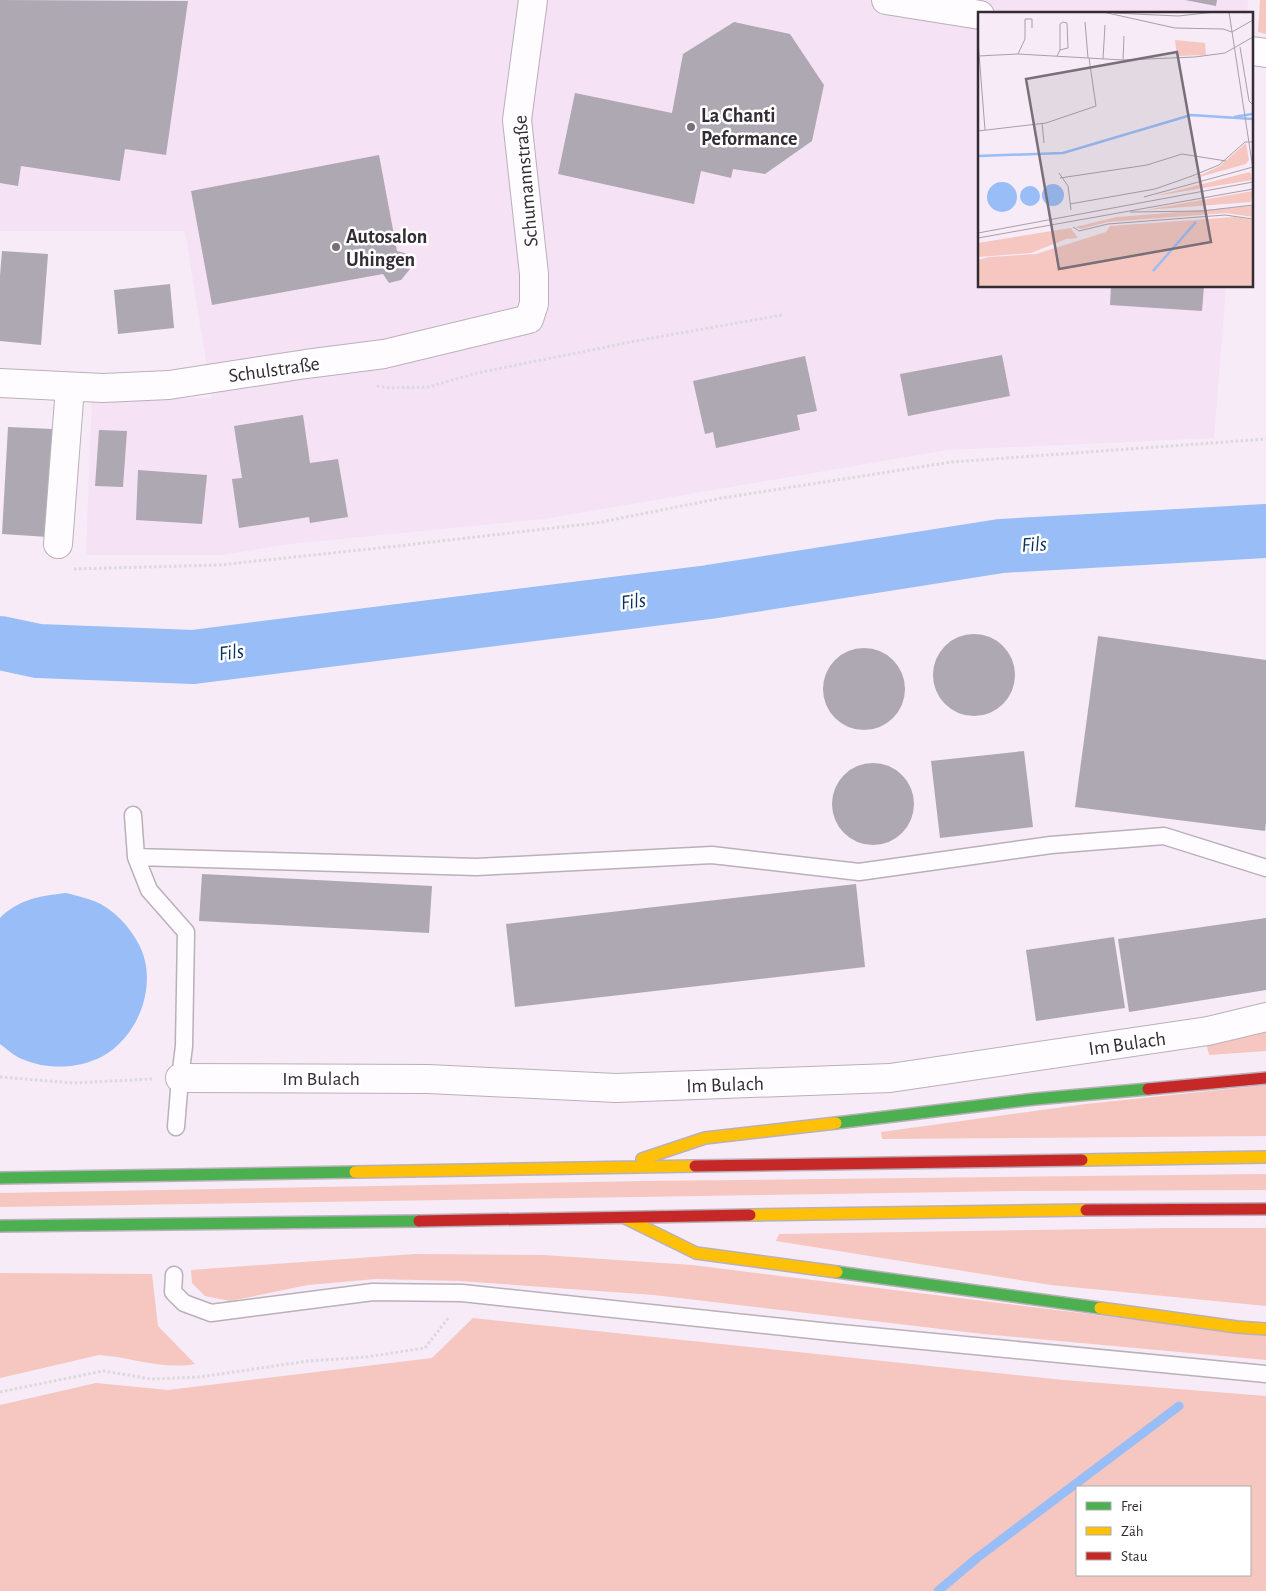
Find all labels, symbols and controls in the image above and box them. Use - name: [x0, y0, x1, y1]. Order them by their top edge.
- inset map: [978, 12, 1254, 288]
- place label: La Chanti Peformance: [701, 106, 797, 149]
- street label: Schumannstraße: [510, 114, 542, 248]
- marker: La Chanti Peformance: [685, 121, 697, 133]
- place label: Autosalon Uhingen: [346, 227, 427, 270]
- marker: Autosalon Uhingen: [330, 241, 342, 253]
- street label: Schulstraße: [227, 354, 321, 386]
- water label: Fils: [1021, 533, 1047, 556]
- water label: Fils: [619, 590, 647, 613]
- water label: Fils: [217, 641, 245, 664]
- street label: Im Bulach: [1087, 1029, 1167, 1059]
- street label: Im Bulach: [282, 1069, 360, 1089]
- street label: Im Bulach: [686, 1074, 764, 1096]
- legend: [1076, 1486, 1251, 1576]
- text: Frei: [1121, 1499, 1142, 1514]
- text: Zäh: [1121, 1524, 1144, 1539]
- text: Stau: [1121, 1549, 1148, 1564]

